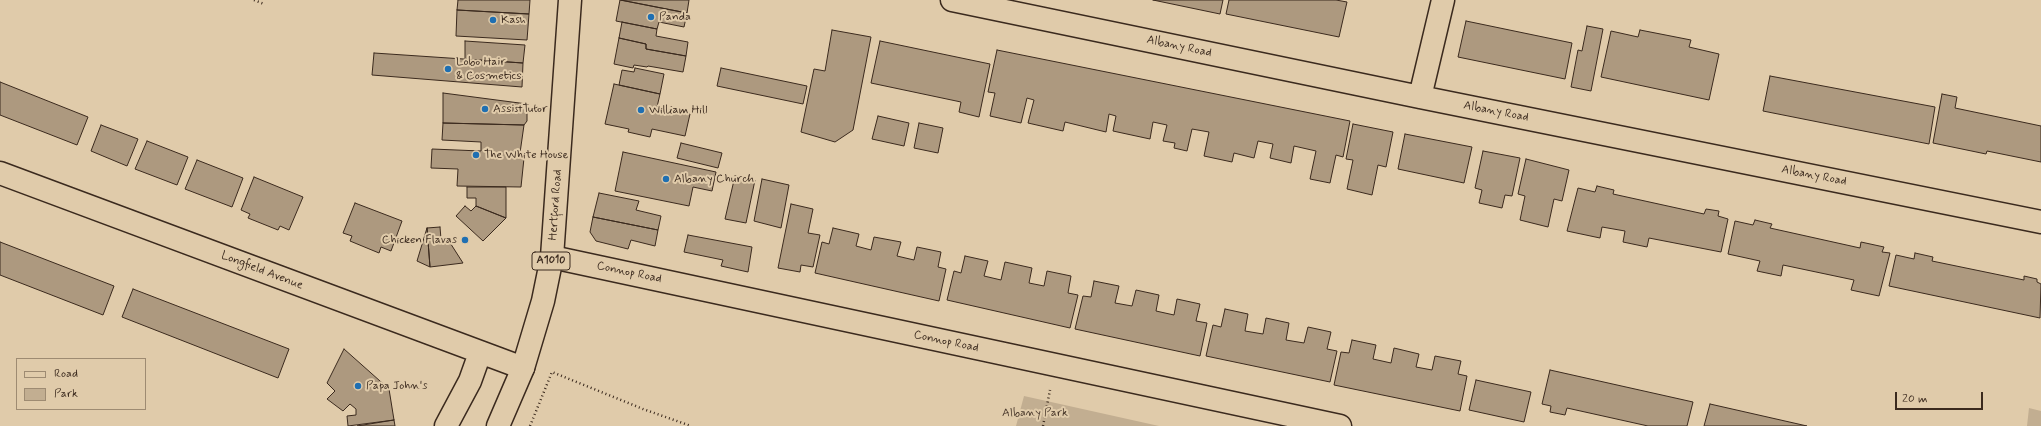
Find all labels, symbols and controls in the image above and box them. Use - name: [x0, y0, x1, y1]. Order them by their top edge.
- place label: Panda: [659, 10, 691, 24]
- marker: Panda: [646, 12, 656, 22]
- place label: Kash: [501, 13, 526, 27]
- marker: Kash: [488, 15, 498, 25]
- street label: Albany Road: [1145, 33, 1213, 61]
- place label: Lobo Hair & Cosmetics: [456, 55, 522, 83]
- marker: Lobo Hair & Cosmetics: [443, 64, 453, 74]
- street label: Albany Road: [1462, 99, 1530, 125]
- place label: AssistTutor: [493, 102, 548, 116]
- place label: William Hill: [649, 103, 707, 117]
- marker: AssistTutor: [480, 104, 490, 114]
- marker: William Hill: [636, 105, 646, 115]
- place label: The White House: [484, 148, 568, 162]
- marker: The White House: [471, 150, 481, 160]
- street label: Albany Road: [1780, 163, 1848, 189]
- street label: Hertford Road: [546, 169, 566, 241]
- place label: Albany Church: [674, 172, 754, 186]
- marker: Albany Church: [661, 174, 671, 184]
- place label: Chicken Flavas: [382, 233, 457, 247]
- marker: Chicken Flavas: [460, 235, 470, 245]
- street label: Longfield Avenue: [219, 249, 305, 293]
- road number: A1010: [532, 252, 570, 270]
- street label: Connop Road: [595, 259, 663, 287]
- street label: Connop Road: [912, 328, 980, 356]
- legend: [16, 358, 146, 410]
- text: Road: [54, 366, 78, 382]
- place label: Papa John's: [366, 379, 428, 393]
- marker: Papa John's: [353, 381, 363, 391]
- scale bar: [1897, 384, 1985, 410]
- text: Park: [54, 386, 78, 402]
- text: 20 m: [1902, 391, 1928, 407]
- park label: Albany Park: [1002, 406, 1068, 420]

